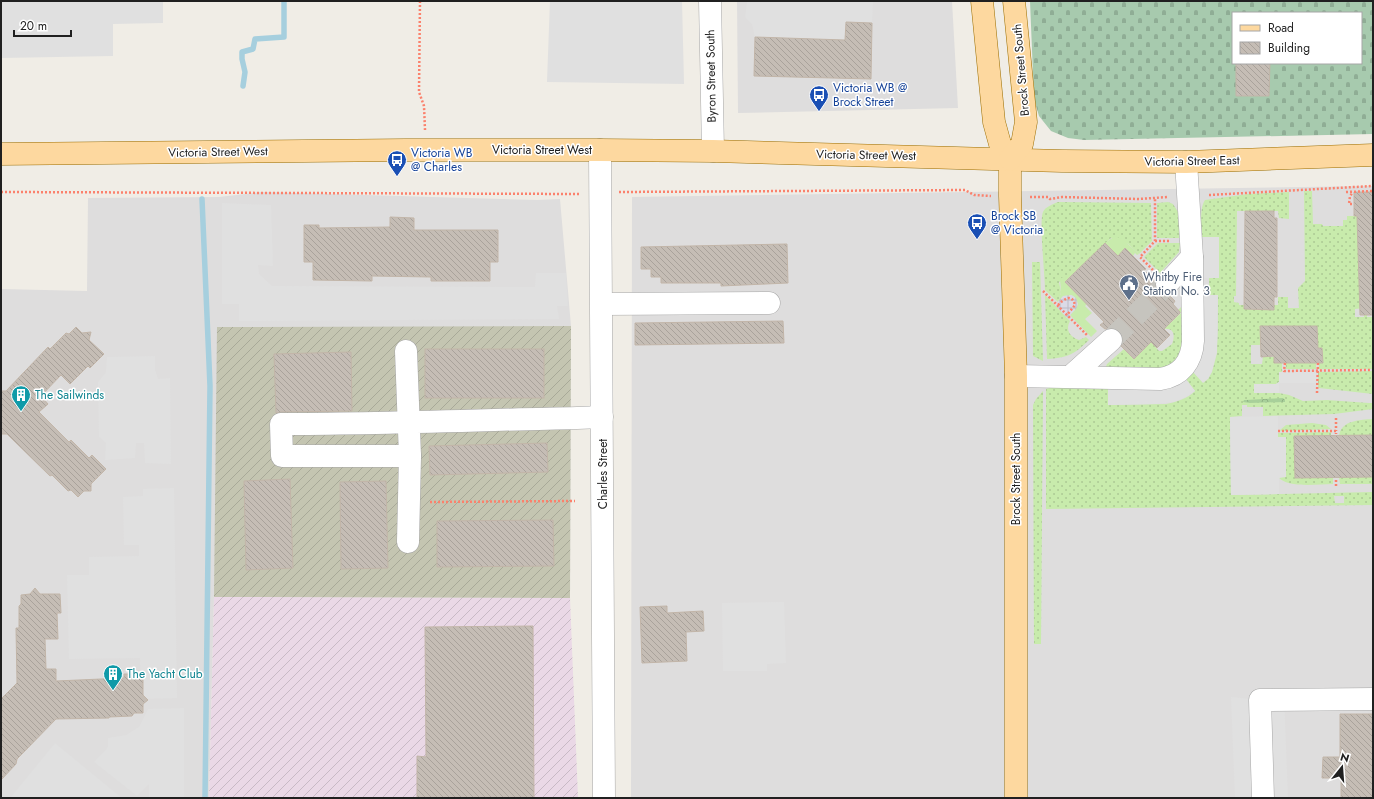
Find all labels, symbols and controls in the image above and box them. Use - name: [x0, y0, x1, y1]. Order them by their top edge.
- scale bar: [14, 12, 71, 38]
- legend: [1232, 12, 1362, 64]
- text: 20 m: [20, 17, 47, 35]
- text: Road: [1268, 19, 1294, 37]
- street label: Brock Street South: [1008, 23, 1034, 117]
- street label: Byron Street South: [701, 29, 721, 123]
- text: Building: [1268, 39, 1310, 57]
- place label: Victoria WB @ Brock Street: [833, 79, 907, 111]
- bus stop icon: Victoria WB @ Brock Street: [808, 84, 830, 112]
- street label: Victoria Street West: [492, 141, 592, 159]
- street label: Victoria Street West: [168, 142, 268, 162]
- place label: Victoria WB @ Charles: [411, 144, 473, 176]
- street label: Victoria Street West: [816, 145, 916, 165]
- bus stop icon: Victoria WB @ Charles: [386, 149, 408, 177]
- street label: Victoria Street East: [1144, 151, 1240, 171]
- place label: Brock SB @ Victoria: [991, 207, 1043, 239]
- bus stop icon: Brock SB @ Victoria: [966, 212, 988, 240]
- place label: Whitby Fire Station No. 3: [1143, 268, 1210, 300]
- public building icon: Whitby Fire Station No. 3: [1118, 273, 1140, 301]
- building icon: The Sailwinds: [10, 384, 32, 412]
- place label: The Sailwinds: [35, 386, 104, 404]
- street label: Brock Street South: [1007, 433, 1025, 525]
- street label: Charles Street: [594, 439, 612, 509]
- building icon: The Yacht Club: [102, 663, 124, 691]
- place label: The Yacht Club: [127, 665, 203, 683]
- north arrow: [1322, 747, 1362, 787]
- text: N: [1338, 749, 1351, 766]

